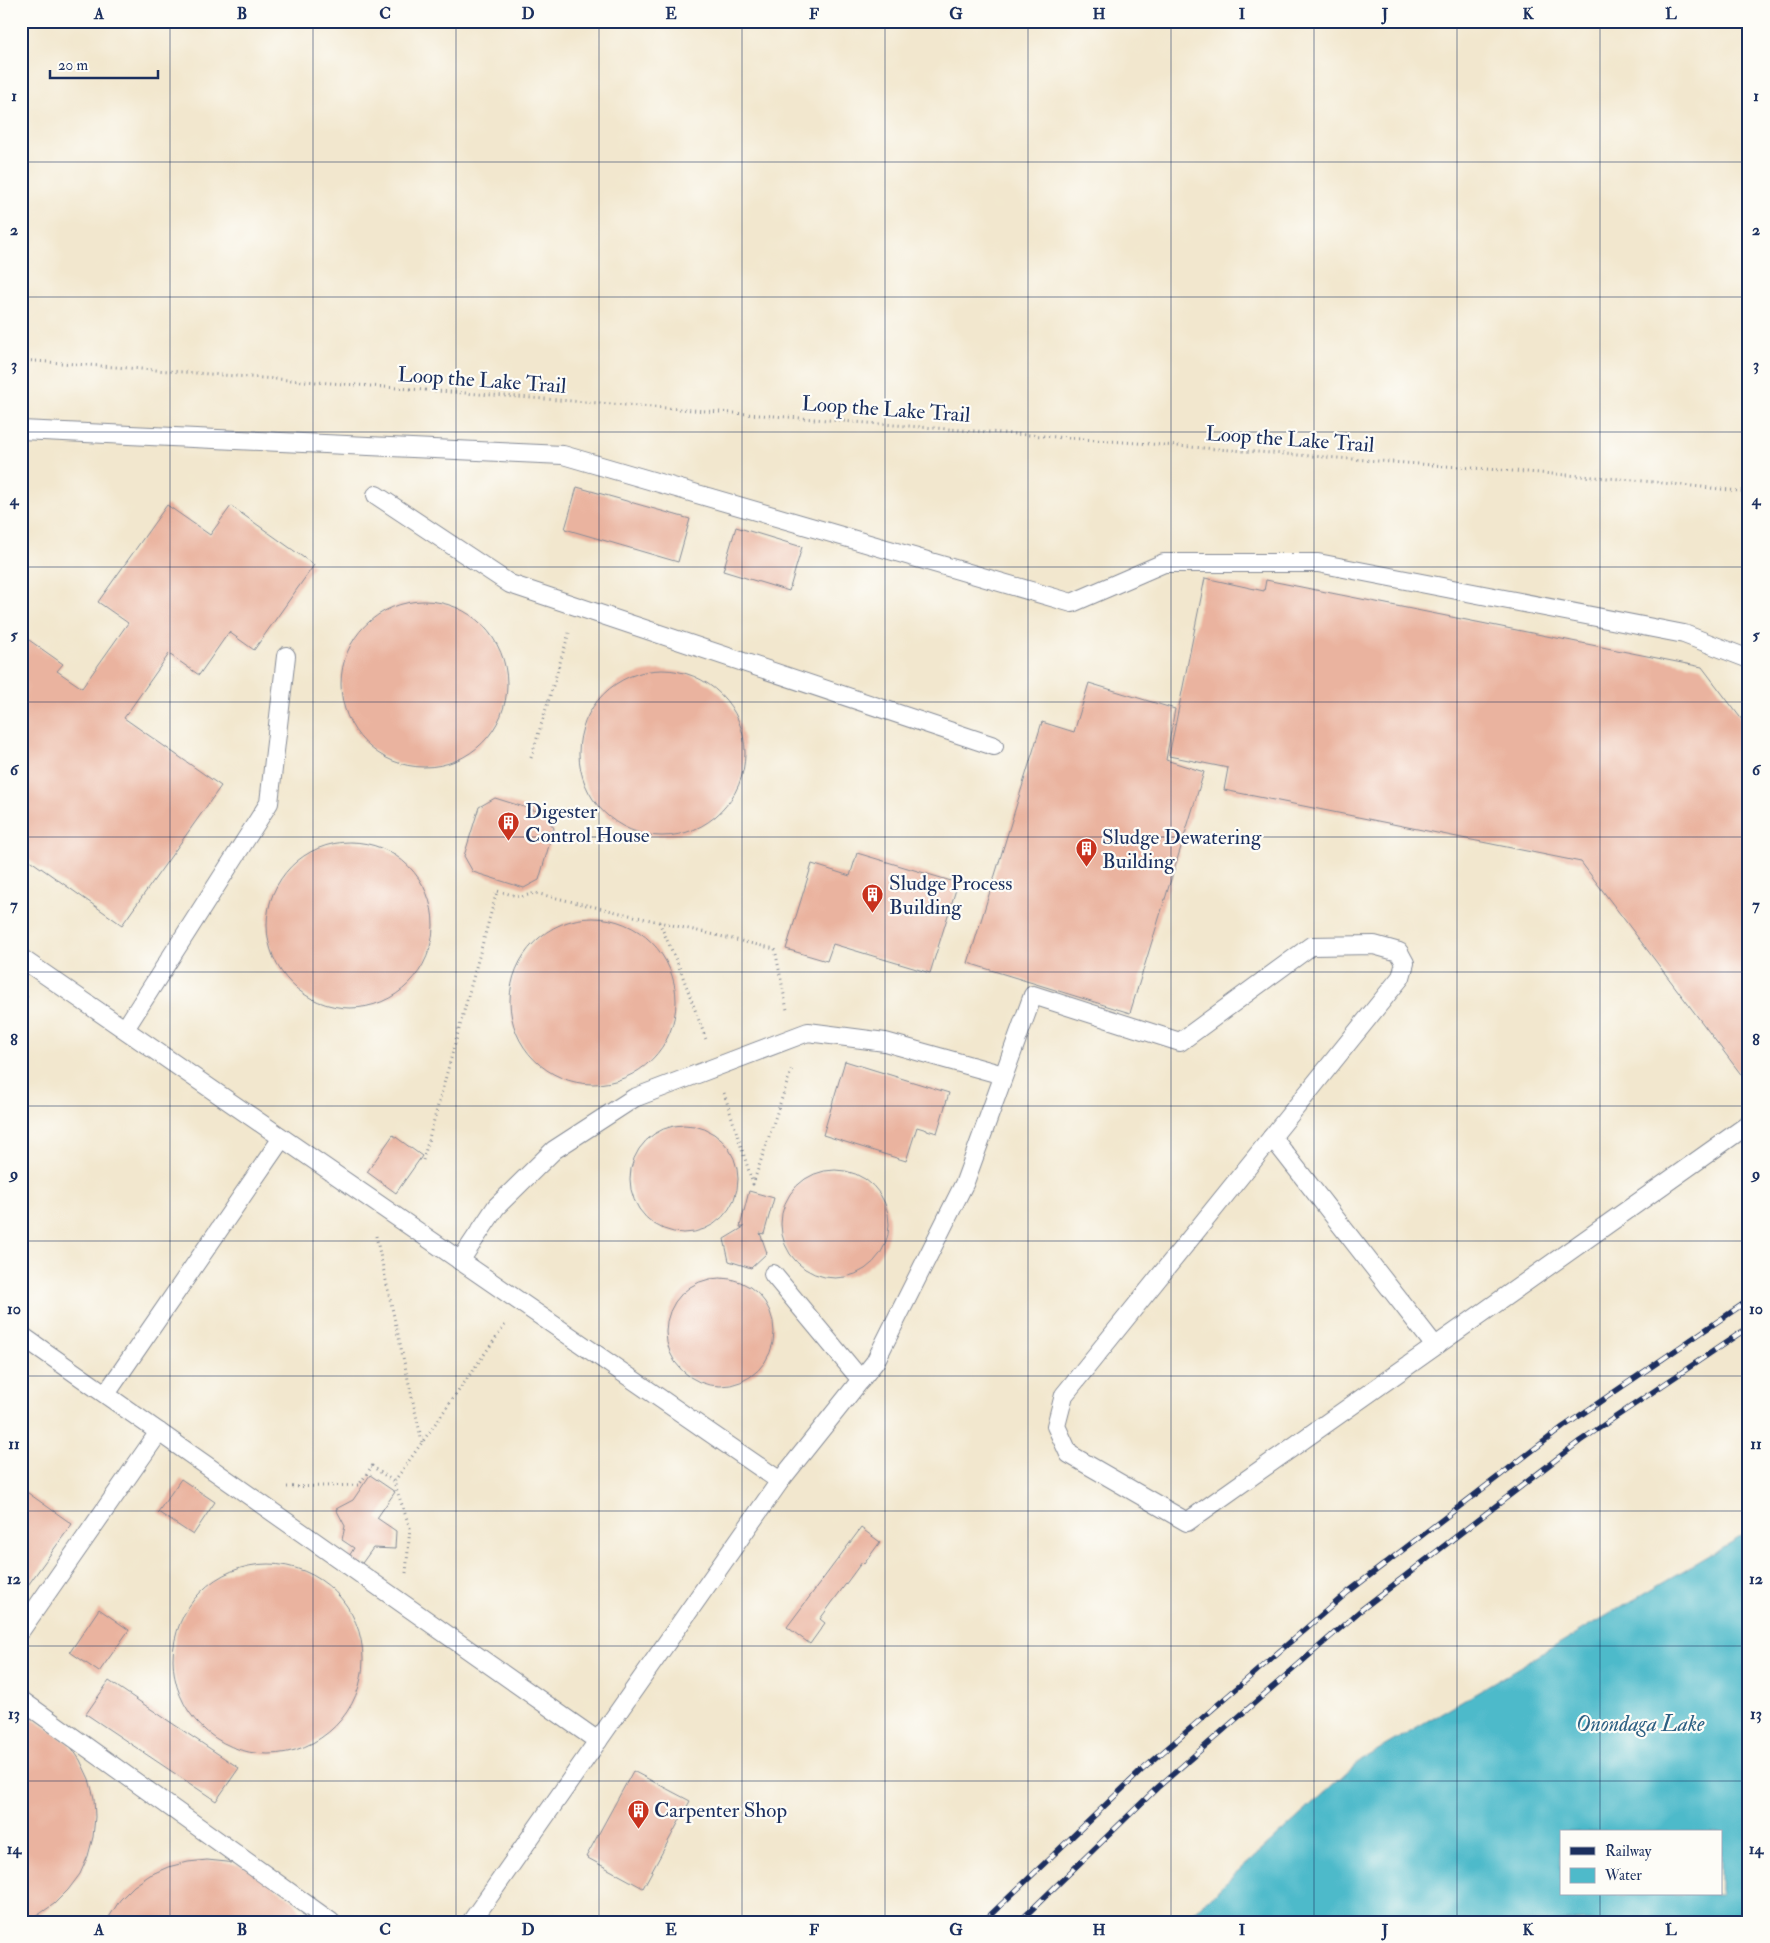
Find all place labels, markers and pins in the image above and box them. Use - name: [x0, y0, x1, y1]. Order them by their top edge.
- place label: Digester Control House: [525, 798, 650, 849]
- building icon: Digester Control House: [497, 811, 521, 842]
- place label: Sludge Dewatering Building: [1102, 824, 1262, 875]
- building icon: Sludge Dewatering Building: [1074, 837, 1098, 868]
- place label: Sludge Process Building: [889, 870, 1012, 921]
- building icon: Sludge Process Building: [861, 883, 885, 914]
- place label: Carpenter Shop: [654, 1797, 787, 1824]
- building icon: Carpenter Shop: [626, 1798, 650, 1829]

